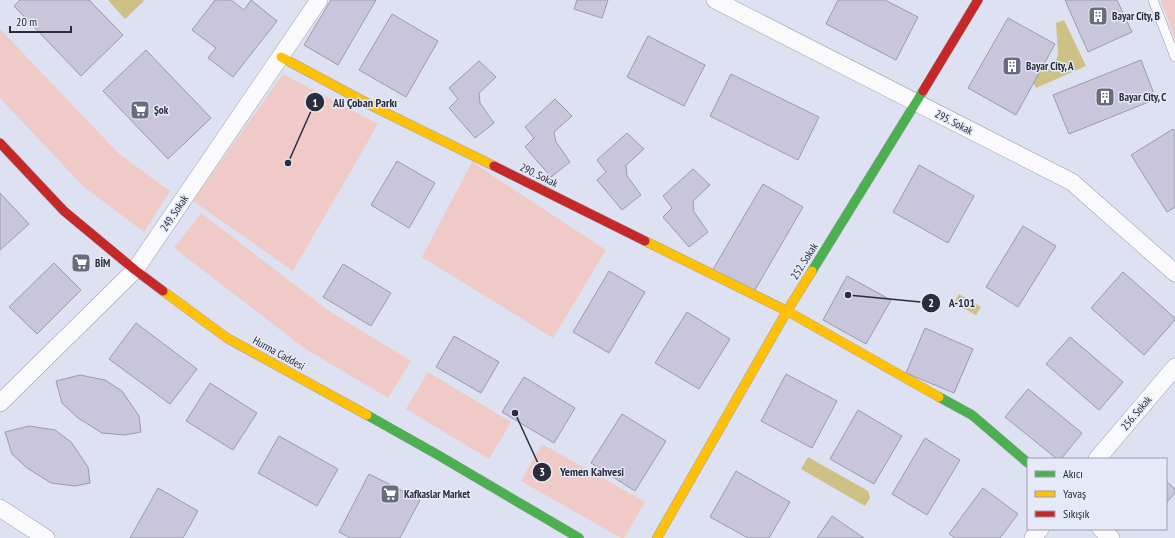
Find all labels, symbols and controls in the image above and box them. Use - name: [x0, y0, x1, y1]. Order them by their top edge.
- building icon: Bayar City, B: [1087, 5, 1109, 27]
- scale bar: [10, 8, 71, 34]
- place label: Bayar City, B: [1112, 9, 1160, 23]
- text: 20 m: [16, 14, 37, 29]
- building icon: Bayar City, A: [1001, 55, 1023, 77]
- place label: Bayar City, A: [1026, 59, 1074, 73]
- building icon: Bayar City, C: [1094, 86, 1116, 108]
- callout: Ali Çoban Parkı: [305, 90, 405, 114]
- place label: Bayar City, C: [1119, 90, 1166, 104]
- text: 1: [312, 95, 318, 110]
- text: Ali Çoban Parkı: [332, 95, 397, 110]
- supermarket icon: Şok: [129, 99, 151, 121]
- place label: Şok: [154, 103, 169, 117]
- street label: 295. Sokak: [933, 106, 976, 138]
- street label: 290. Sokak: [518, 160, 561, 191]
- street label: 249. Sokak: [157, 192, 192, 234]
- street label: 252. Sokak: [787, 239, 821, 282]
- supermarket icon: BİM: [70, 252, 92, 274]
- place label: BİM: [95, 256, 110, 270]
- callout: A-101: [921, 291, 983, 315]
- text: 2: [928, 295, 934, 310]
- text: A-101: [948, 295, 975, 310]
- street label: Hurma Caddesi: [251, 333, 307, 373]
- street label: 256. Sokak: [1118, 392, 1155, 433]
- legend: [1027, 458, 1167, 530]
- callout: Yemen Kahvesi: [532, 460, 632, 484]
- text: 3: [539, 464, 545, 479]
- text: Yemen Kahvesi: [559, 464, 624, 479]
- text: Akıcı: [1063, 466, 1083, 481]
- supermarket icon: Kafkaslar Market: [379, 483, 401, 505]
- text: Yavaş: [1063, 486, 1086, 501]
- place label: Kafkaslar Market: [404, 487, 471, 501]
- text: Sıkışık: [1063, 506, 1090, 521]

